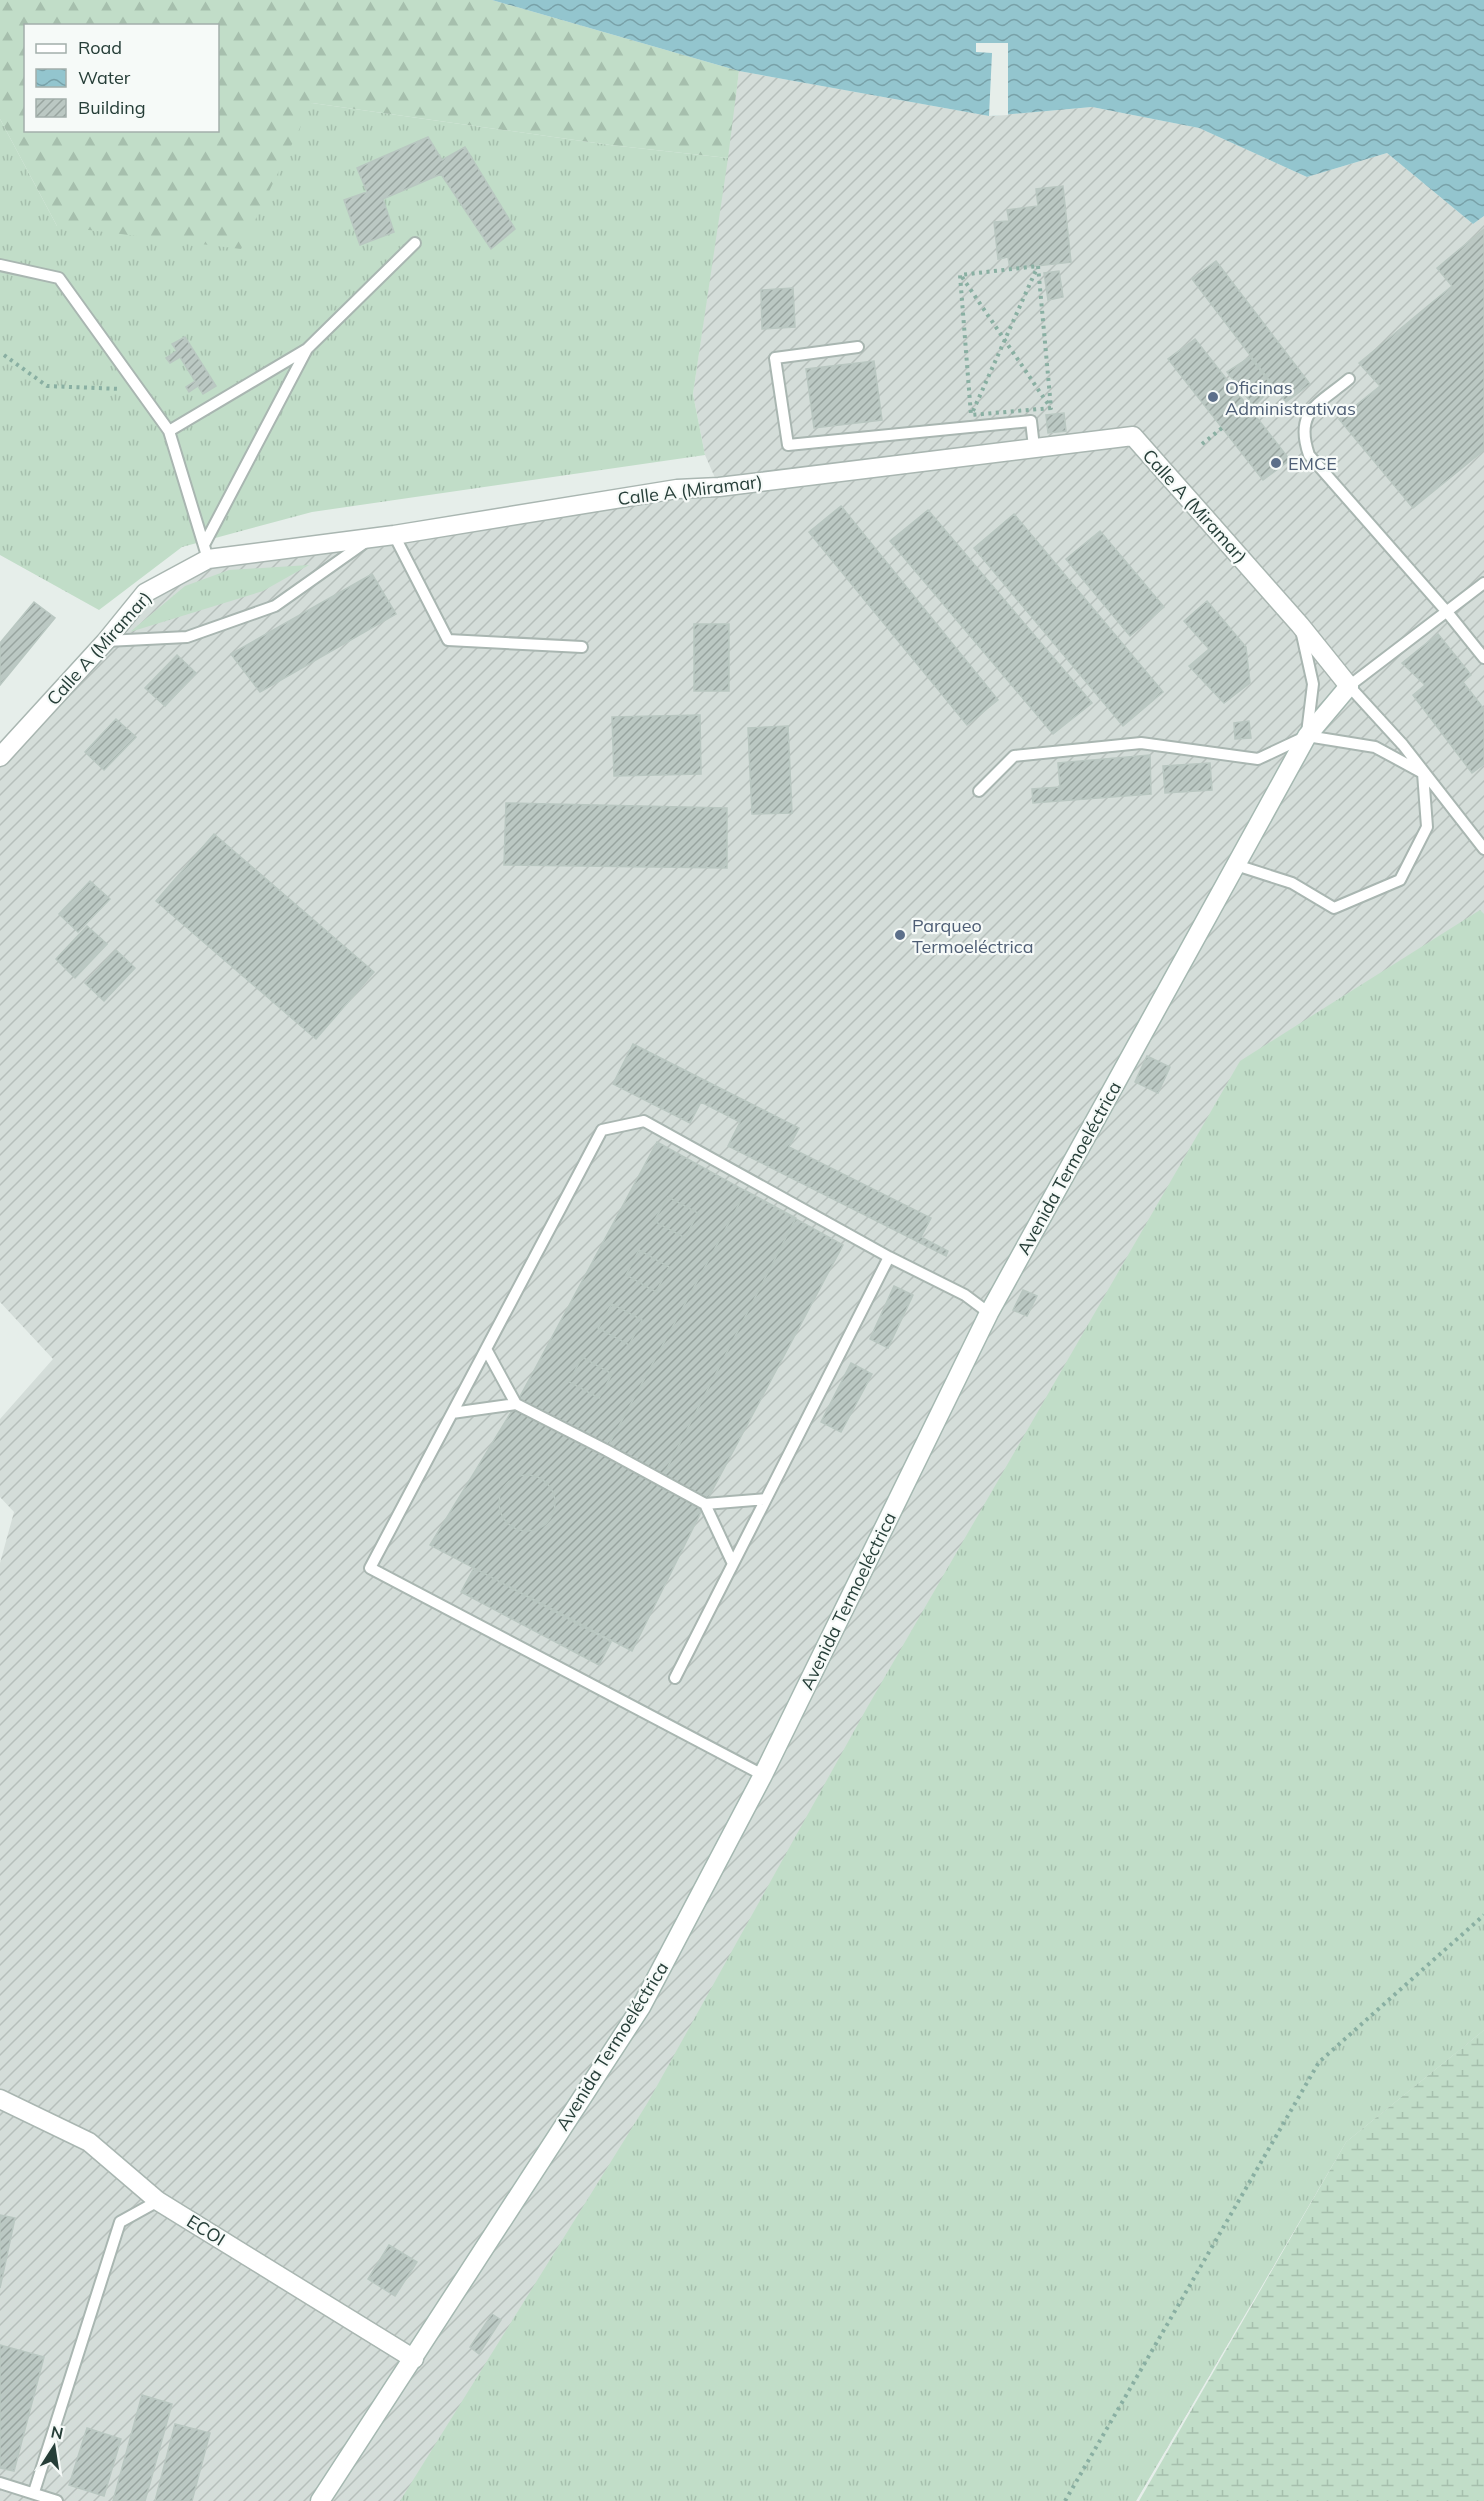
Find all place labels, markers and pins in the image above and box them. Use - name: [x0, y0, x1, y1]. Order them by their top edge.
- place label: Oficinas Administrativas: [1225, 376, 1356, 420]
- marker: Oficinas Administrativas: [1206, 390, 1220, 404]
- place label: EMCE: [1288, 452, 1337, 475]
- marker: EMCE: [1269, 456, 1283, 470]
- place label: Parqueo Termoeléctrica: [912, 914, 1033, 958]
- marker: Parqueo Termoeléctrica: [893, 928, 907, 942]

